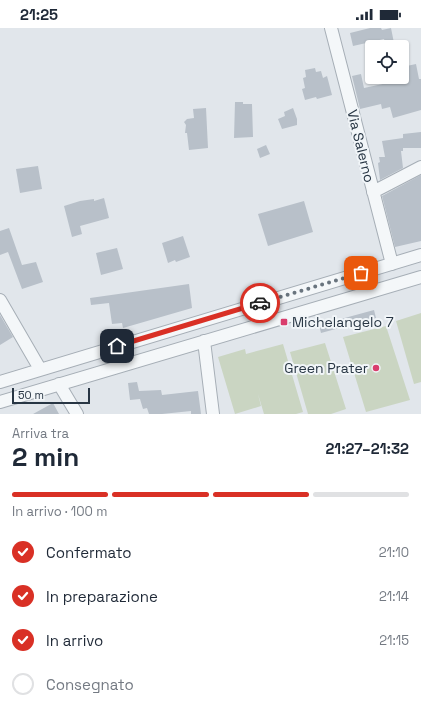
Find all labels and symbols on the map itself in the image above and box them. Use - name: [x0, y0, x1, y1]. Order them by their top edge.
- street label: Via Salerno: [343, 108, 379, 184]
- pin: [344, 256, 378, 290]
- courier: [240, 283, 280, 323]
- place label: Michelangelo 7: [292, 313, 394, 331]
- marker: Michelangelo 7: [279, 317, 289, 327]
- pin: [100, 329, 134, 363]
- place label: Green Prater: [284, 359, 368, 377]
- marker: Green Prater: [371, 363, 381, 373]
- scale bar: [12, 386, 90, 405]

